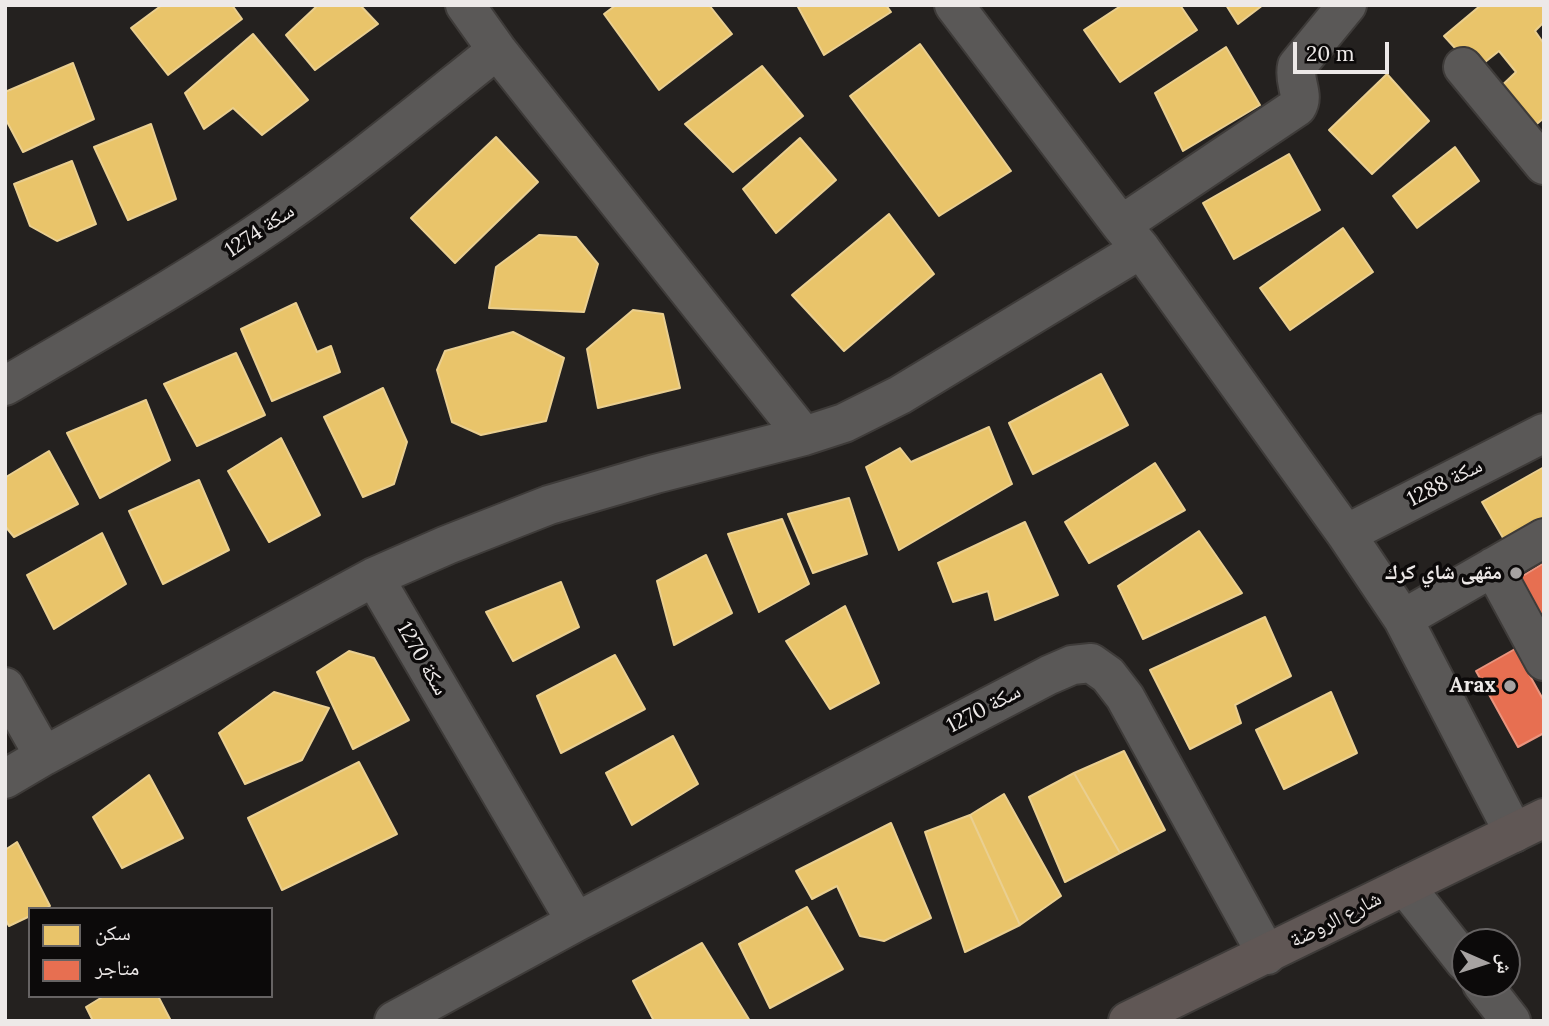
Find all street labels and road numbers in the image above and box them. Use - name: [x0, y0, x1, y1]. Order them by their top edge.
- street label: سكة 1274: [221, 199, 299, 263]
- street label: سكة 1288: [1403, 453, 1487, 513]
- street label: سكة 1270: [391, 618, 453, 700]
- street label: سكة 1270: [943, 679, 1025, 739]
- street label: شارع الروضة: [1286, 886, 1386, 954]

